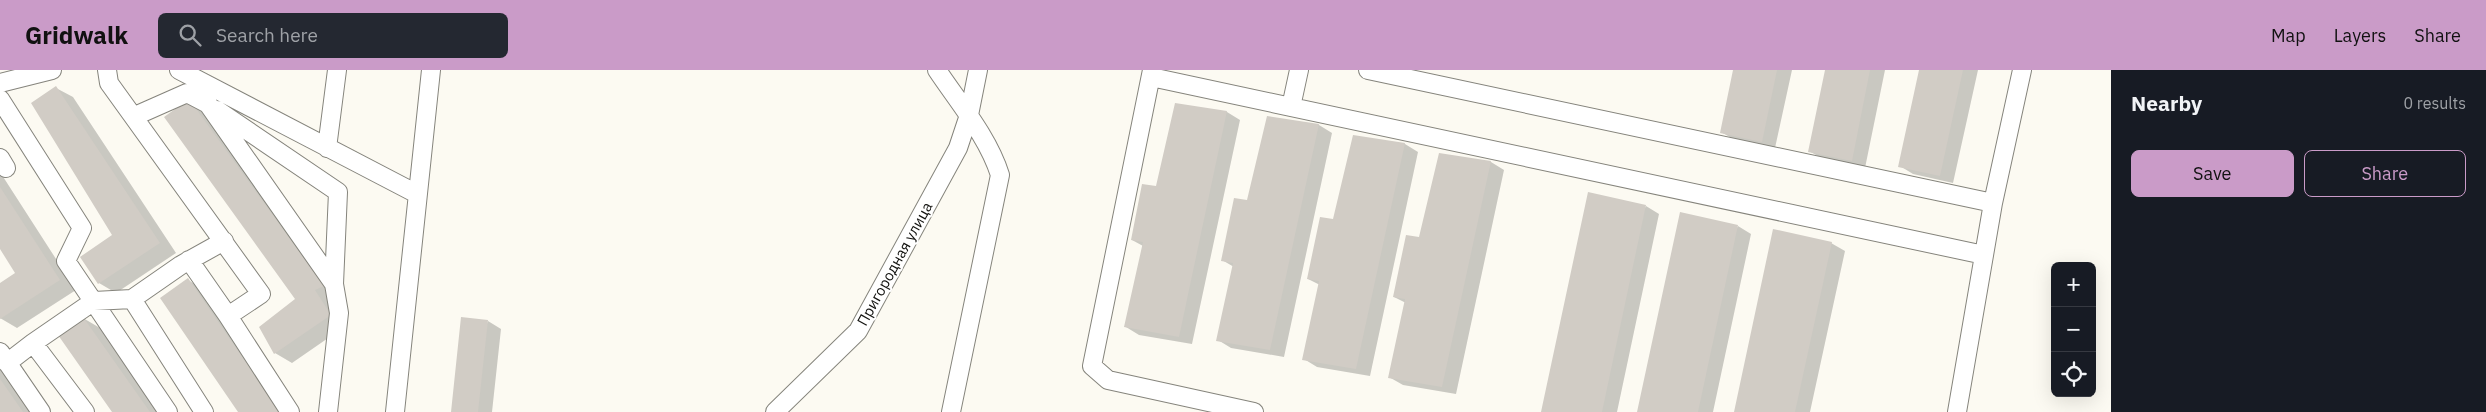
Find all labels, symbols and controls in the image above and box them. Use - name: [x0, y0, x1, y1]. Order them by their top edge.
- search box: [158, 13, 508, 58]
- text: Gridwalk: [25, 19, 128, 51]
- icon: search: [176, 21, 204, 49]
- text: Search here: [216, 23, 318, 47]
- text: Map: [2271, 24, 2306, 47]
- text: Layers: [2334, 24, 2386, 47]
- text: Share: [2414, 24, 2461, 47]
- text: Nearby: [2131, 89, 2202, 117]
- text: 0 results: [2403, 93, 2466, 113]
- button: Save: [2131, 150, 2294, 197]
- button: Share: [2304, 150, 2466, 197]
- street label: Пригородная улица: [853, 199, 936, 329]
- map controls: [2051, 262, 2096, 397]
- button: +: [2051, 262, 2096, 307]
- button: −: [2051, 307, 2096, 352]
- button: locate: [2051, 352, 2096, 397]

